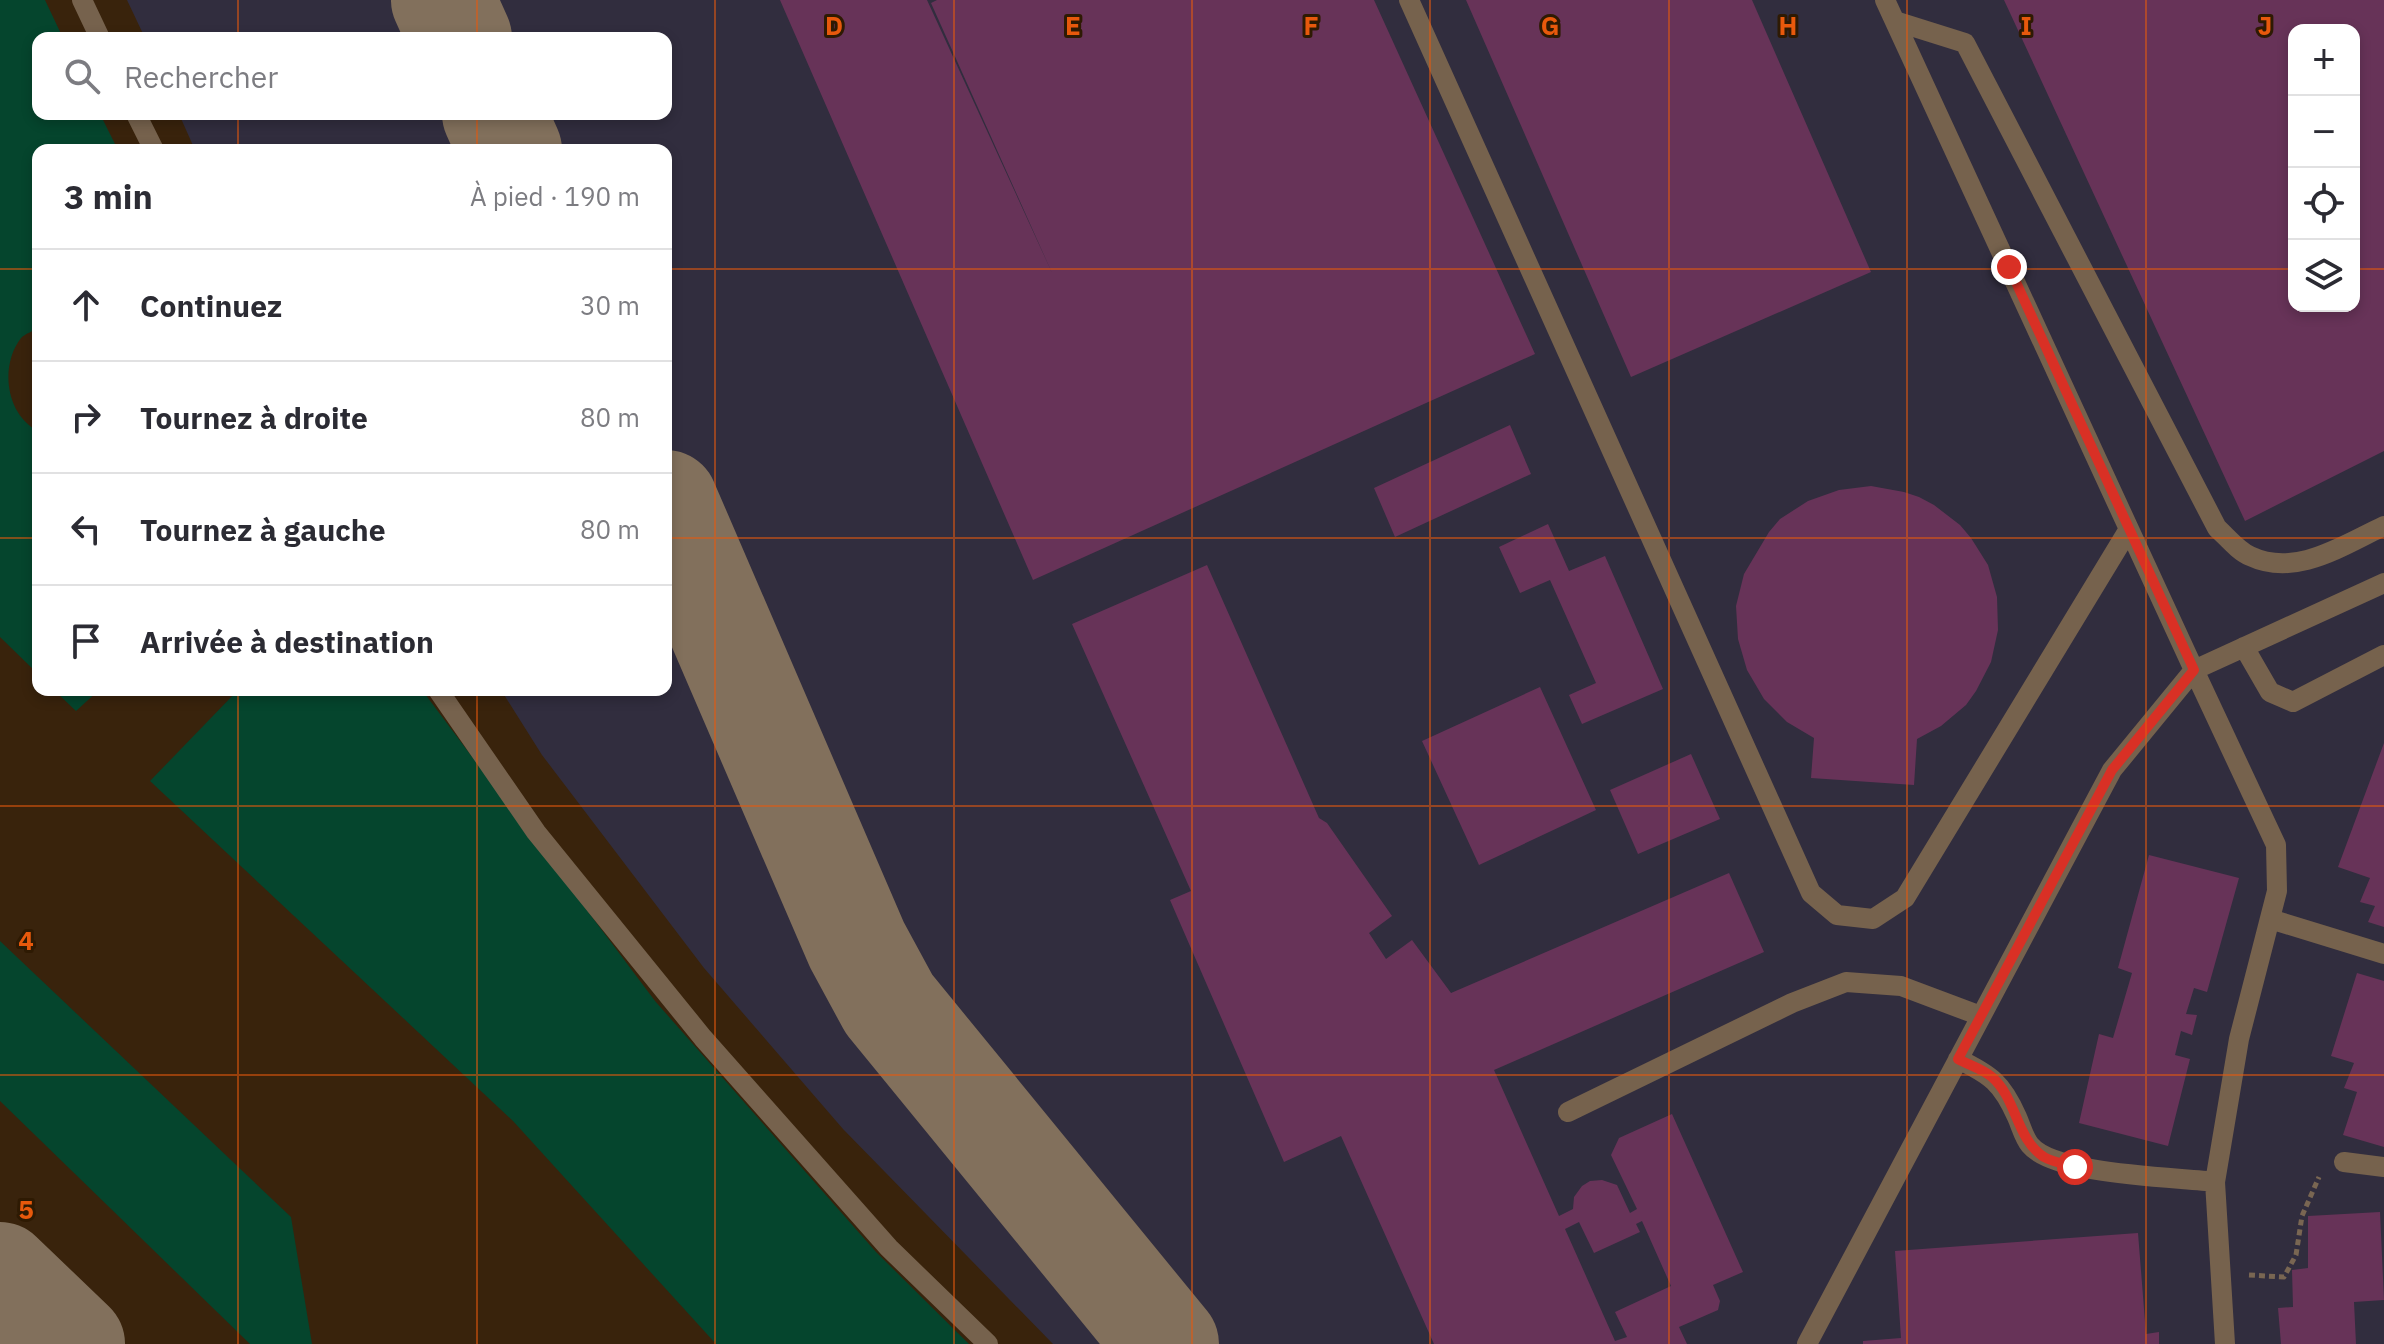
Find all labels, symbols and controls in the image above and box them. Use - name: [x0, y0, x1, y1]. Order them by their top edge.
- text: D: [825, 8, 843, 42]
- text: E: [1065, 8, 1081, 42]
- text: F: [1303, 8, 1319, 42]
- text: G: [1541, 8, 1559, 42]
- text: H: [1779, 8, 1797, 42]
- text: I: [2020, 8, 2032, 42]
- text: J: [2258, 8, 2272, 42]
- map controls: [2288, 24, 2360, 312]
- button: +: [2288, 24, 2360, 96]
- search box: [32, 32, 672, 120]
- icon: search: [60, 54, 104, 98]
- text: Rechercher: [124, 57, 278, 96]
- button: −: [2288, 96, 2360, 168]
- button: locate: [2288, 168, 2360, 240]
- text: 3 min: [64, 174, 153, 218]
- text: À pied · 190 m: [470, 179, 640, 213]
- button: layers: [2288, 240, 2360, 312]
- route end: [1991, 249, 2027, 285]
- icon: ahead: [64, 283, 108, 327]
- text: Continuez: [140, 286, 282, 325]
- text: 30 m: [580, 288, 640, 322]
- icon: right: [64, 395, 108, 439]
- text: Tournez à droite: [140, 398, 368, 437]
- text: 80 m: [580, 400, 640, 434]
- icon: left: [64, 507, 108, 551]
- text: Tournez à gauche: [140, 510, 386, 549]
- text: 80 m: [580, 512, 640, 546]
- icon: arrive: [64, 619, 108, 663]
- text: Arrivée à destination: [140, 622, 434, 661]
- text: 4: [18, 923, 34, 957]
- route start: [2057, 1149, 2093, 1185]
- text: 5: [18, 1192, 34, 1226]

